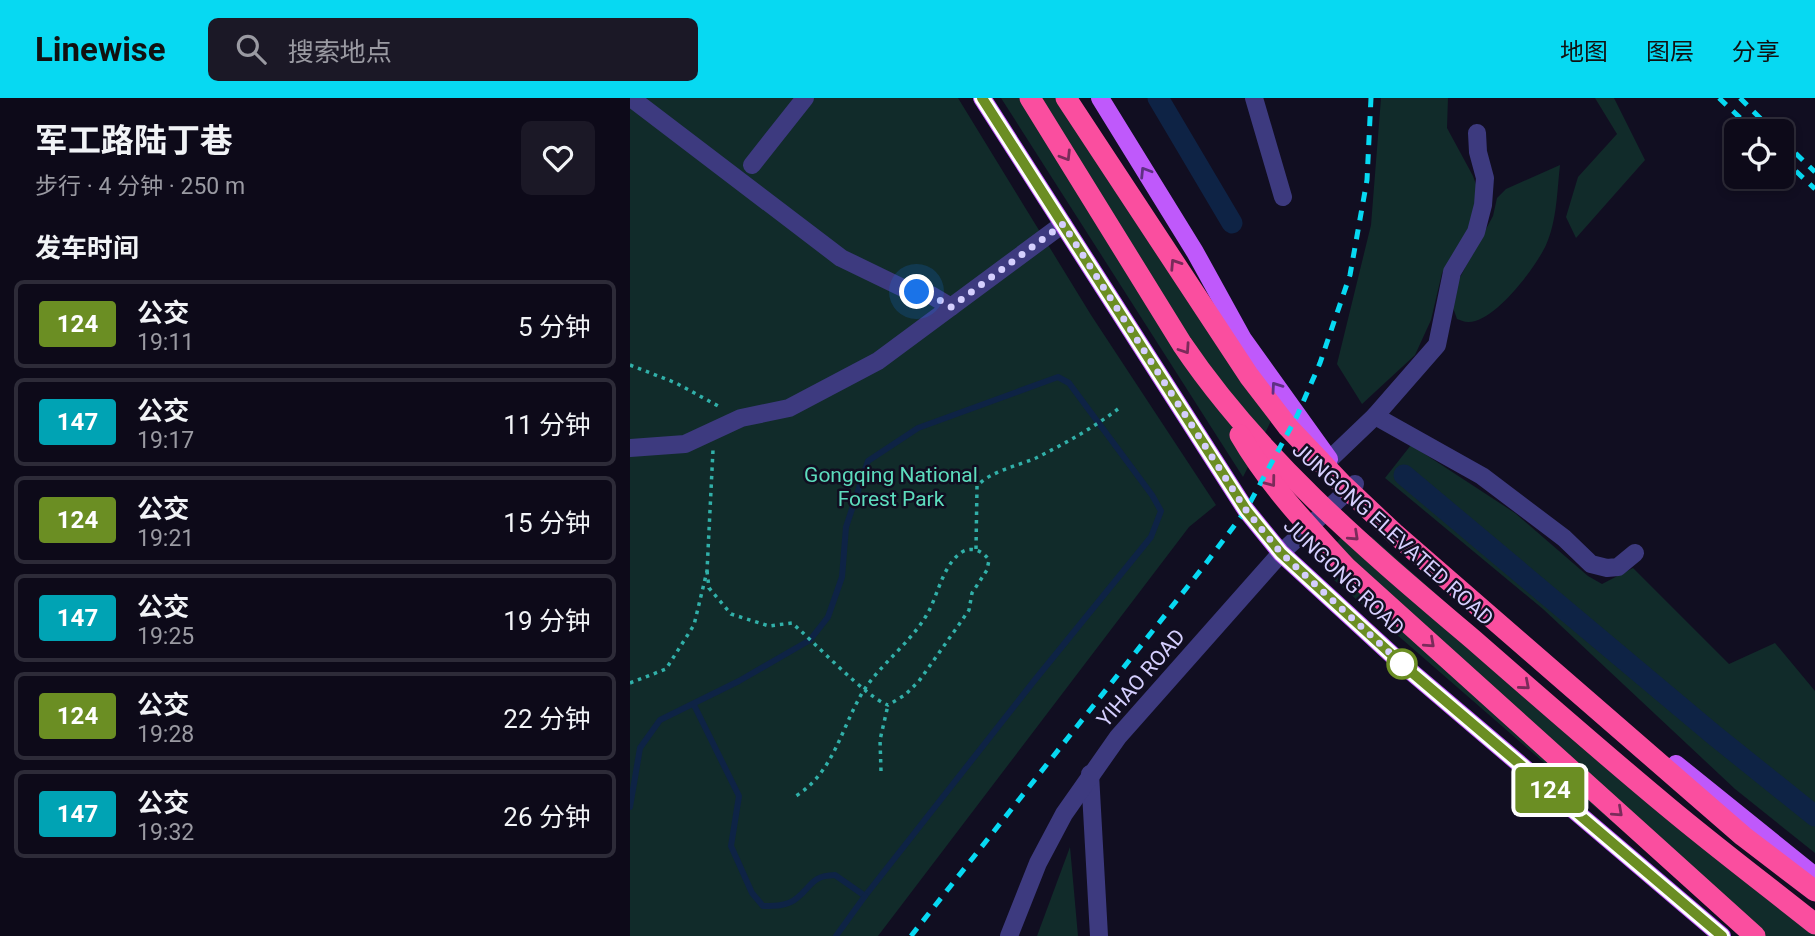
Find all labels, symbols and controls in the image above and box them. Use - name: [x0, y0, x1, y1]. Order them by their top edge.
- search box: [208, 18, 698, 81]
- text: Linewise: [35, 30, 166, 69]
- icon: search: [232, 30, 270, 68]
- text: 搜索地点: [288, 37, 392, 67]
- text: 地图: [1560, 38, 1608, 66]
- text: 图层: [1646, 38, 1694, 66]
- text: 分享: [1732, 38, 1780, 66]
- map controls: [1724, 119, 1794, 189]
- button: locate: [1724, 119, 1794, 189]
- text: 军工路陆丁巷: [35, 121, 233, 160]
- button: heart: [521, 121, 595, 195]
- one-way arrow: [1057, 148, 1070, 161]
- one-way arrow: [1141, 167, 1154, 180]
- text: 步行 · 4 分钟 · 250 m: [35, 173, 245, 200]
- text: 发车时间: [35, 233, 139, 263]
- one-way arrow: [1171, 259, 1183, 272]
- your location: [899, 274, 934, 309]
- text: 公交: [137, 298, 189, 328]
- text: 124: [57, 310, 98, 338]
- text: 5 分钟: [518, 312, 591, 342]
- text: 19:11: [137, 329, 194, 356]
- one-way arrow: [1177, 342, 1190, 355]
- one-way arrow: [1272, 382, 1285, 395]
- text: 公交: [137, 396, 189, 426]
- text: 147: [57, 408, 98, 436]
- text: 11 分钟: [503, 410, 591, 440]
- text: 19:17: [137, 427, 194, 454]
- street label: JUNGONG ELEVATED ROAD: [1288, 438, 1498, 630]
- park label: Gongqing National Forest Park: [804, 463, 978, 511]
- one-way arrow: [1262, 474, 1275, 486]
- text: 公交: [137, 494, 189, 524]
- text: 124: [57, 506, 98, 534]
- text: 15 分钟: [503, 508, 591, 538]
- street label: JUNGONG ROAD: [1279, 513, 1409, 641]
- text: 19:21: [137, 525, 194, 552]
- one-way arrow: [1346, 528, 1359, 540]
- text: 公交: [137, 592, 189, 622]
- text: 147: [57, 604, 98, 632]
- text: 19 分钟: [503, 606, 591, 636]
- text: 19:25: [137, 623, 194, 650]
- street label: YIHAO ROAD: [1092, 624, 1190, 732]
- one-way arrow: [1422, 635, 1435, 647]
- unlabelled marker: [1387, 649, 1417, 679]
- one-way arrow: [1517, 677, 1530, 689]
- text: 公交: [137, 690, 189, 720]
- text: 124: [57, 702, 98, 730]
- text: 22 分钟: [503, 704, 591, 734]
- text: 19:28: [137, 721, 194, 748]
- line badge: 124: [1510, 767, 1590, 813]
- text: 124: [1529, 776, 1571, 804]
- text: 公交: [137, 788, 189, 818]
- text: 147: [57, 800, 98, 828]
- text: 26 分钟: [503, 802, 591, 832]
- one-way arrow: [1609, 803, 1622, 816]
- text: 19:32: [137, 819, 194, 846]

